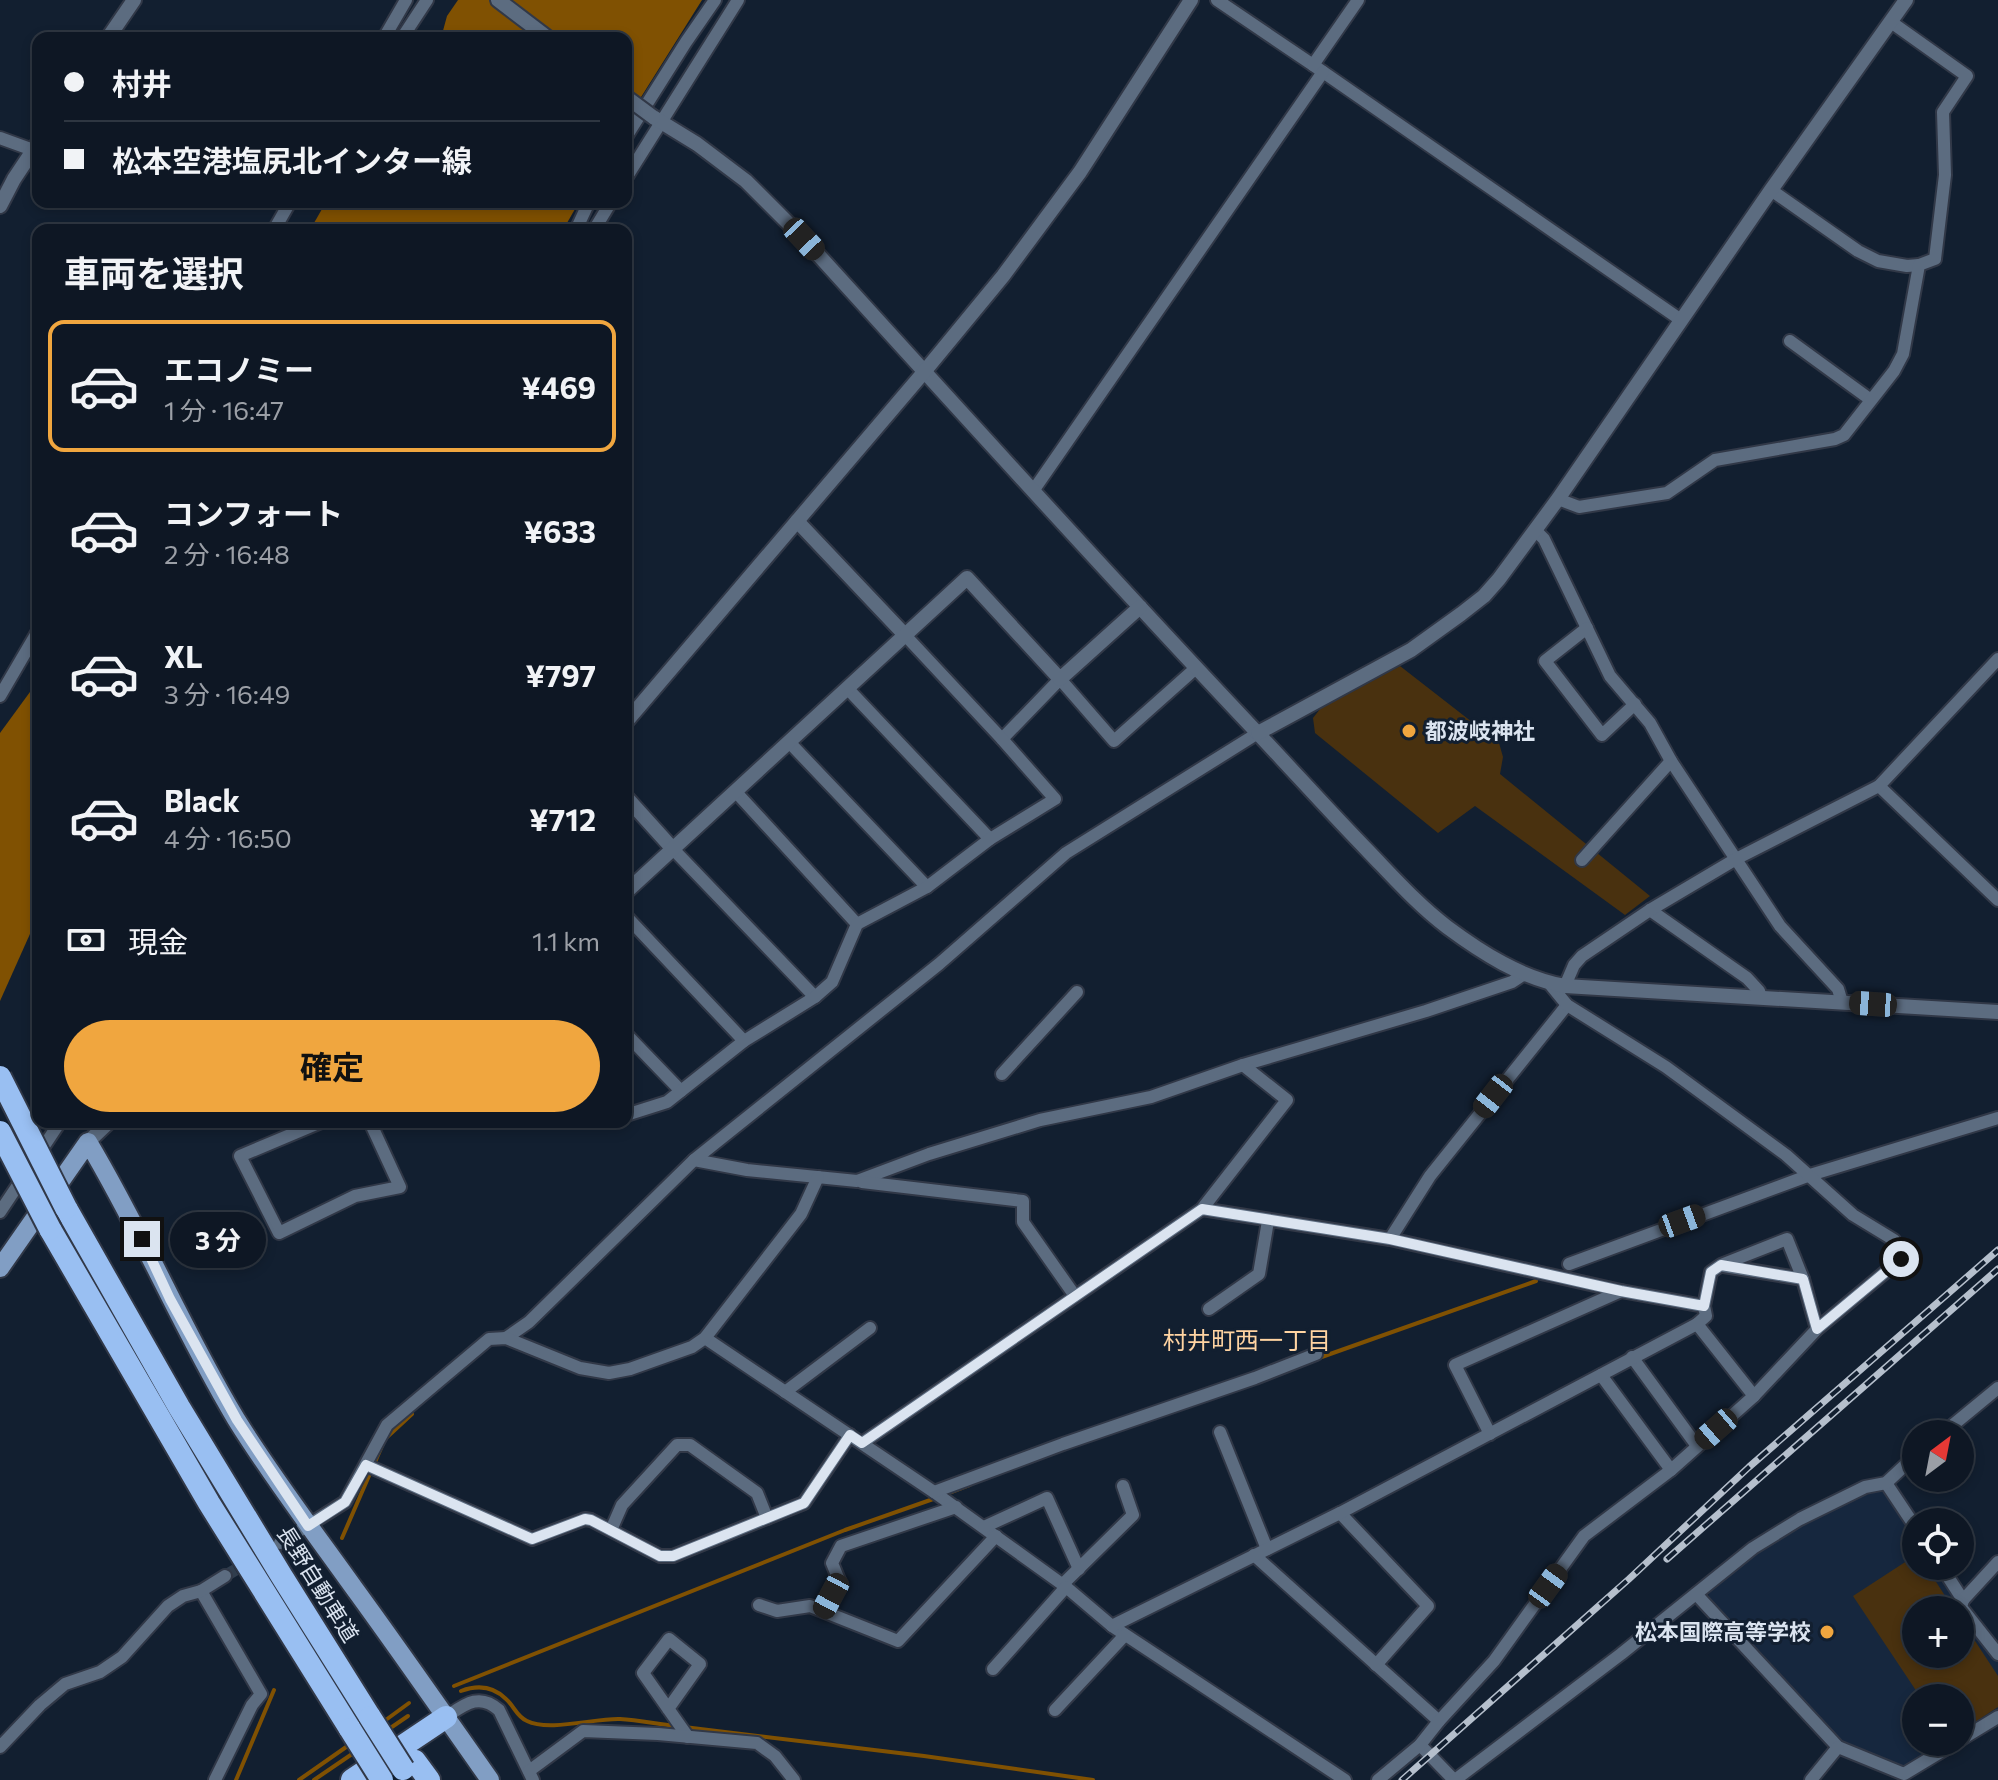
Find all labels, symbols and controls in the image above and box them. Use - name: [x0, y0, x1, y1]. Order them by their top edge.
- text: 村井: [112, 64, 172, 101]
- text: 松本空港塩尻北インター線: [112, 141, 472, 178]
- car: [779, 213, 829, 265]
- text: 車両を選択: [64, 250, 244, 294]
- icon: car: [68, 350, 140, 422]
- text: エコノミー: [164, 350, 314, 387]
- text: ¥469: [522, 368, 596, 405]
- text: 1 分 · 16:47: [164, 394, 284, 425]
- icon: car: [68, 494, 140, 566]
- text: コンフォート: [164, 494, 343, 531]
- text: ¥633: [524, 512, 596, 549]
- text: 2 分 · 16:48: [164, 538, 290, 569]
- text: XL: [164, 637, 203, 674]
- icon: car: [68, 638, 140, 710]
- text: ¥797: [525, 656, 596, 693]
- text: 3 分 · 16:49: [164, 678, 290, 709]
- place label: 都波岐神社: [1425, 717, 1535, 744]
- marker: 都波岐神社: [1400, 722, 1418, 740]
- text: Black: [164, 781, 240, 818]
- icon: car: [68, 782, 140, 854]
- text: ¥712: [529, 800, 596, 837]
- text: 4 分 · 16:50: [164, 822, 292, 853]
- icon: cash: [64, 918, 108, 962]
- text: 現金: [128, 922, 188, 959]
- text: 1.1 km: [532, 925, 600, 956]
- car: [1848, 990, 1898, 1018]
- button: 確定: [64, 1020, 600, 1112]
- car: [1469, 1070, 1517, 1122]
- car: [1655, 1202, 1709, 1240]
- callout: 3 分: [170, 1211, 266, 1267]
- route end: [124, 1221, 160, 1257]
- text: 3 分: [195, 1224, 241, 1255]
- route start: [1883, 1241, 1919, 1277]
- district label: 村井町西一丁目: [1163, 1325, 1331, 1354]
- car: [1690, 1404, 1742, 1454]
- north arrow: [1902, 1420, 1974, 1492]
- map controls: [1902, 1420, 1974, 1756]
- button: locate: [1902, 1508, 1974, 1580]
- street label: 長野自動車道: [272, 1521, 365, 1647]
- car: [1524, 1560, 1572, 1612]
- car: [809, 1569, 853, 1623]
- button: +: [1902, 1596, 1974, 1668]
- place label: 松本国際高等学校: [1635, 1618, 1811, 1645]
- marker: 松本国際高等学校: [1818, 1623, 1836, 1641]
- button: −: [1902, 1684, 1974, 1756]

